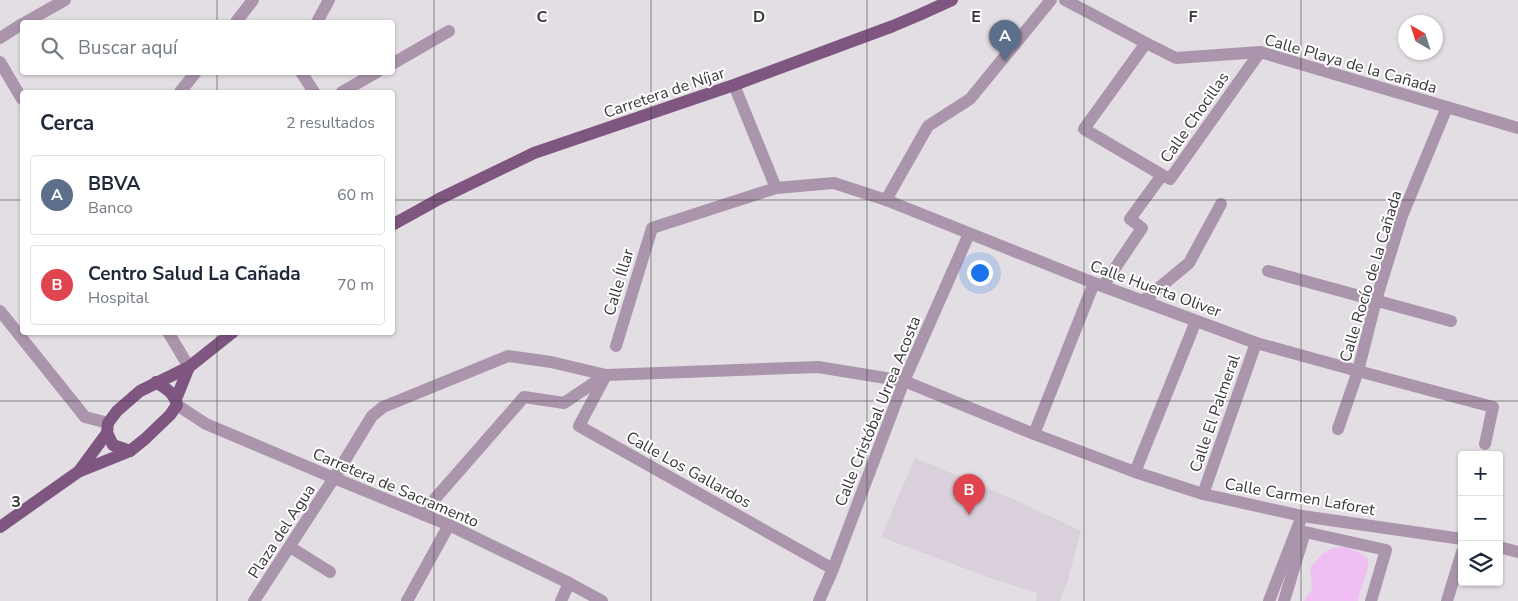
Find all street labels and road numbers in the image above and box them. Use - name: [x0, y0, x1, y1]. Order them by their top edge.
- street label: Calle Playa de la Cañada: [1262, 29, 1440, 99]
- street label: Carretera de Níjar: [601, 62, 728, 124]
- street label: Calle Chocillas: [1155, 68, 1234, 168]
- street label: Calle Rocío de la Cañada: [1334, 188, 1408, 365]
- street label: Calle Íllar: [598, 246, 640, 318]
- street label: Calle Huerta Oliver: [1087, 255, 1225, 323]
- street label: Calle Cristóbal Urrea Acosta: [830, 313, 926, 510]
- street label: Calle El Palmeral: [1184, 351, 1245, 475]
- street label: Calle Los Gallardos: [622, 426, 755, 513]
- street label: Carretera de Sacramento: [309, 443, 482, 533]
- street label: Calle Carmen Laforet: [1223, 473, 1377, 521]
- street label: Plaza del Agua: [243, 480, 321, 583]

